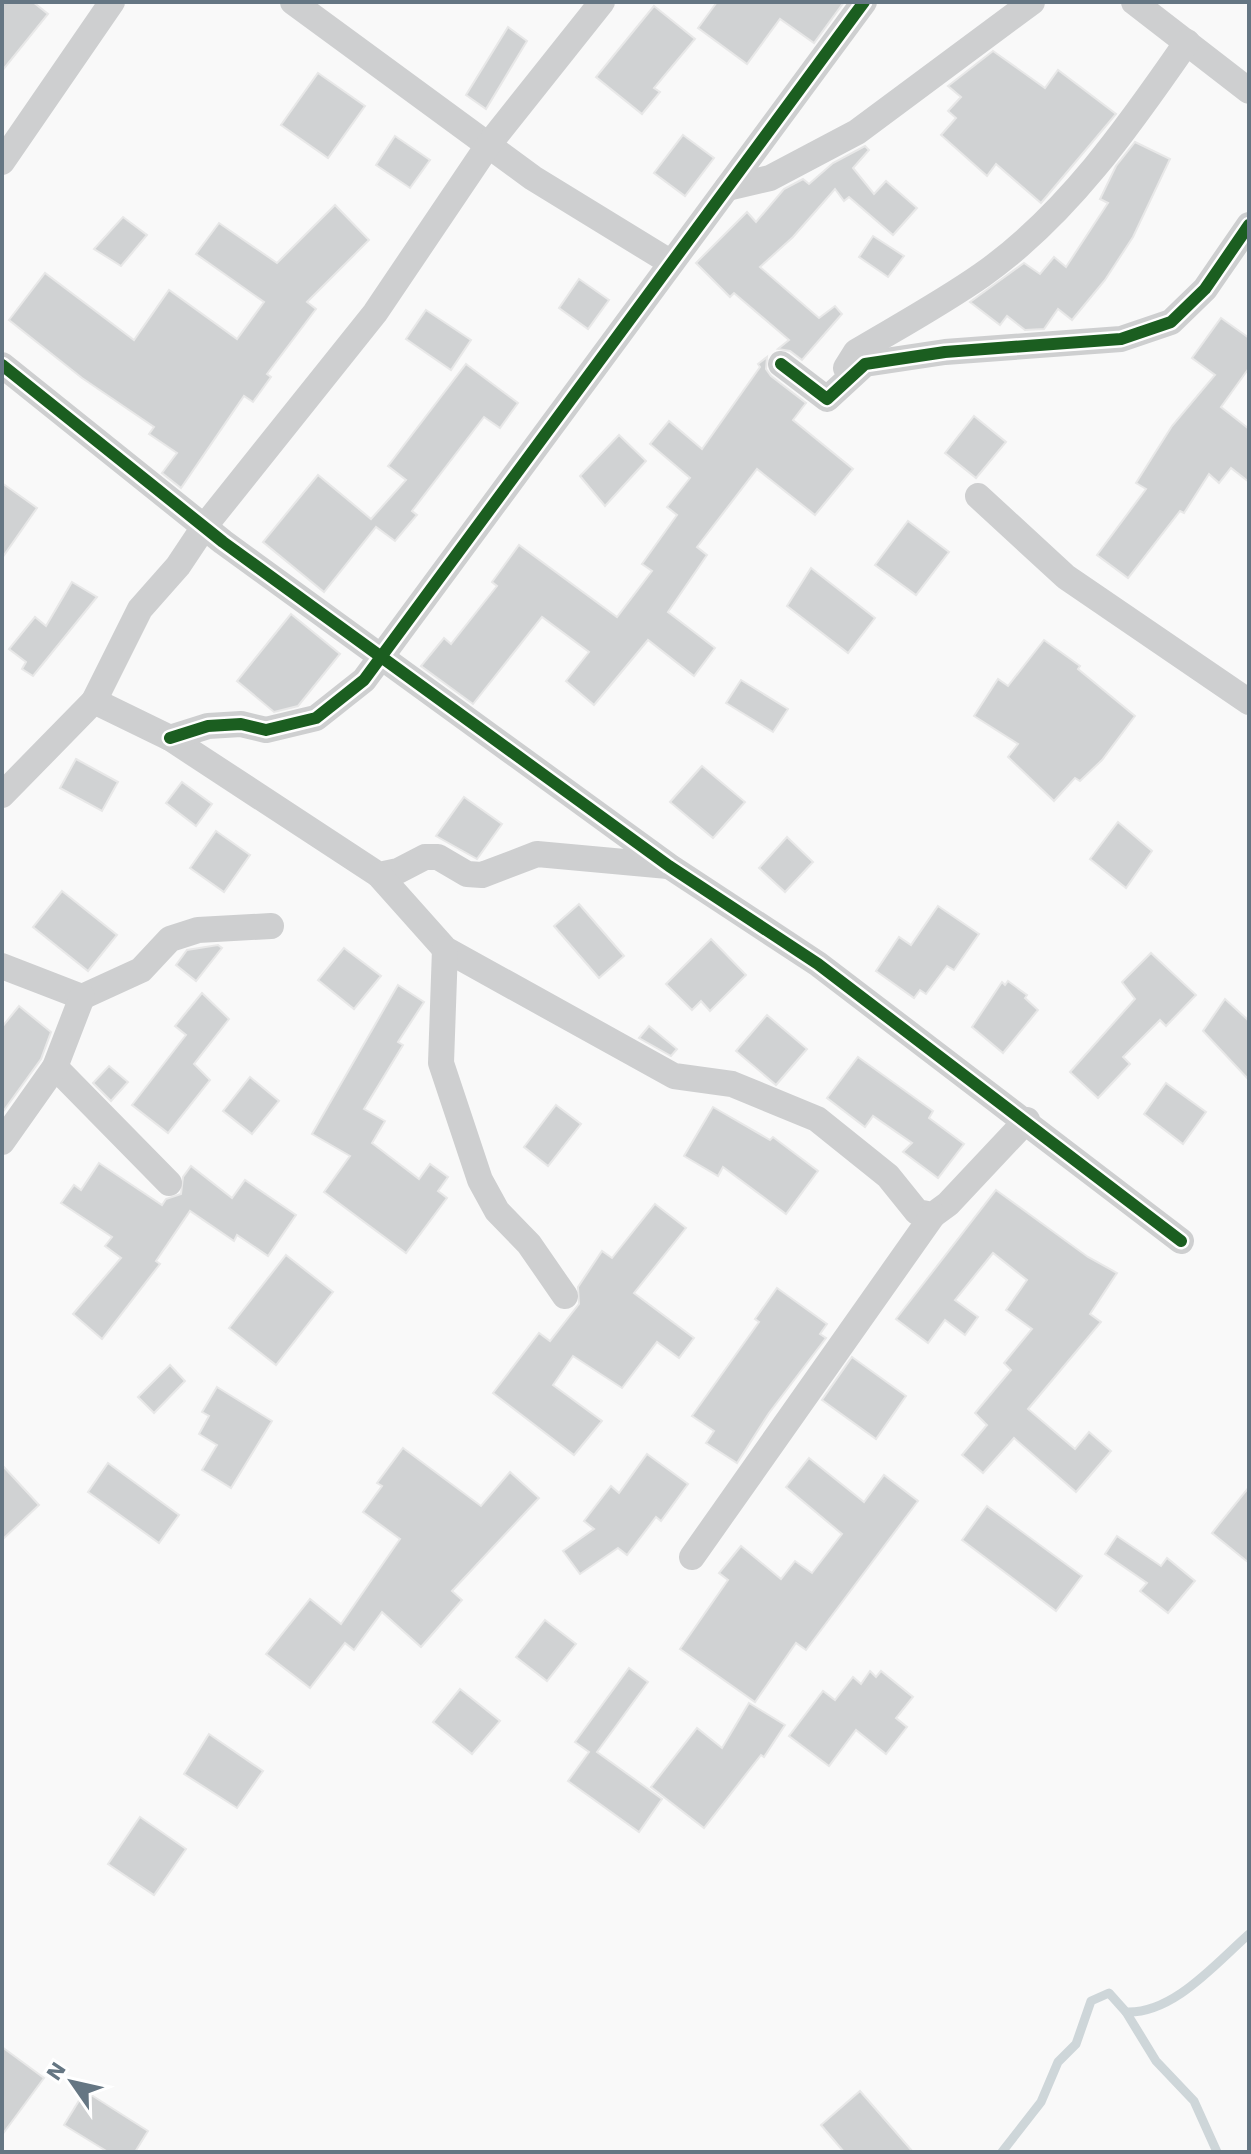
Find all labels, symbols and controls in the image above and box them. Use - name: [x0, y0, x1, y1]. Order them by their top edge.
- north arrow: [32, 2042, 112, 2122]
- text: N: [41, 2057, 71, 2085]

